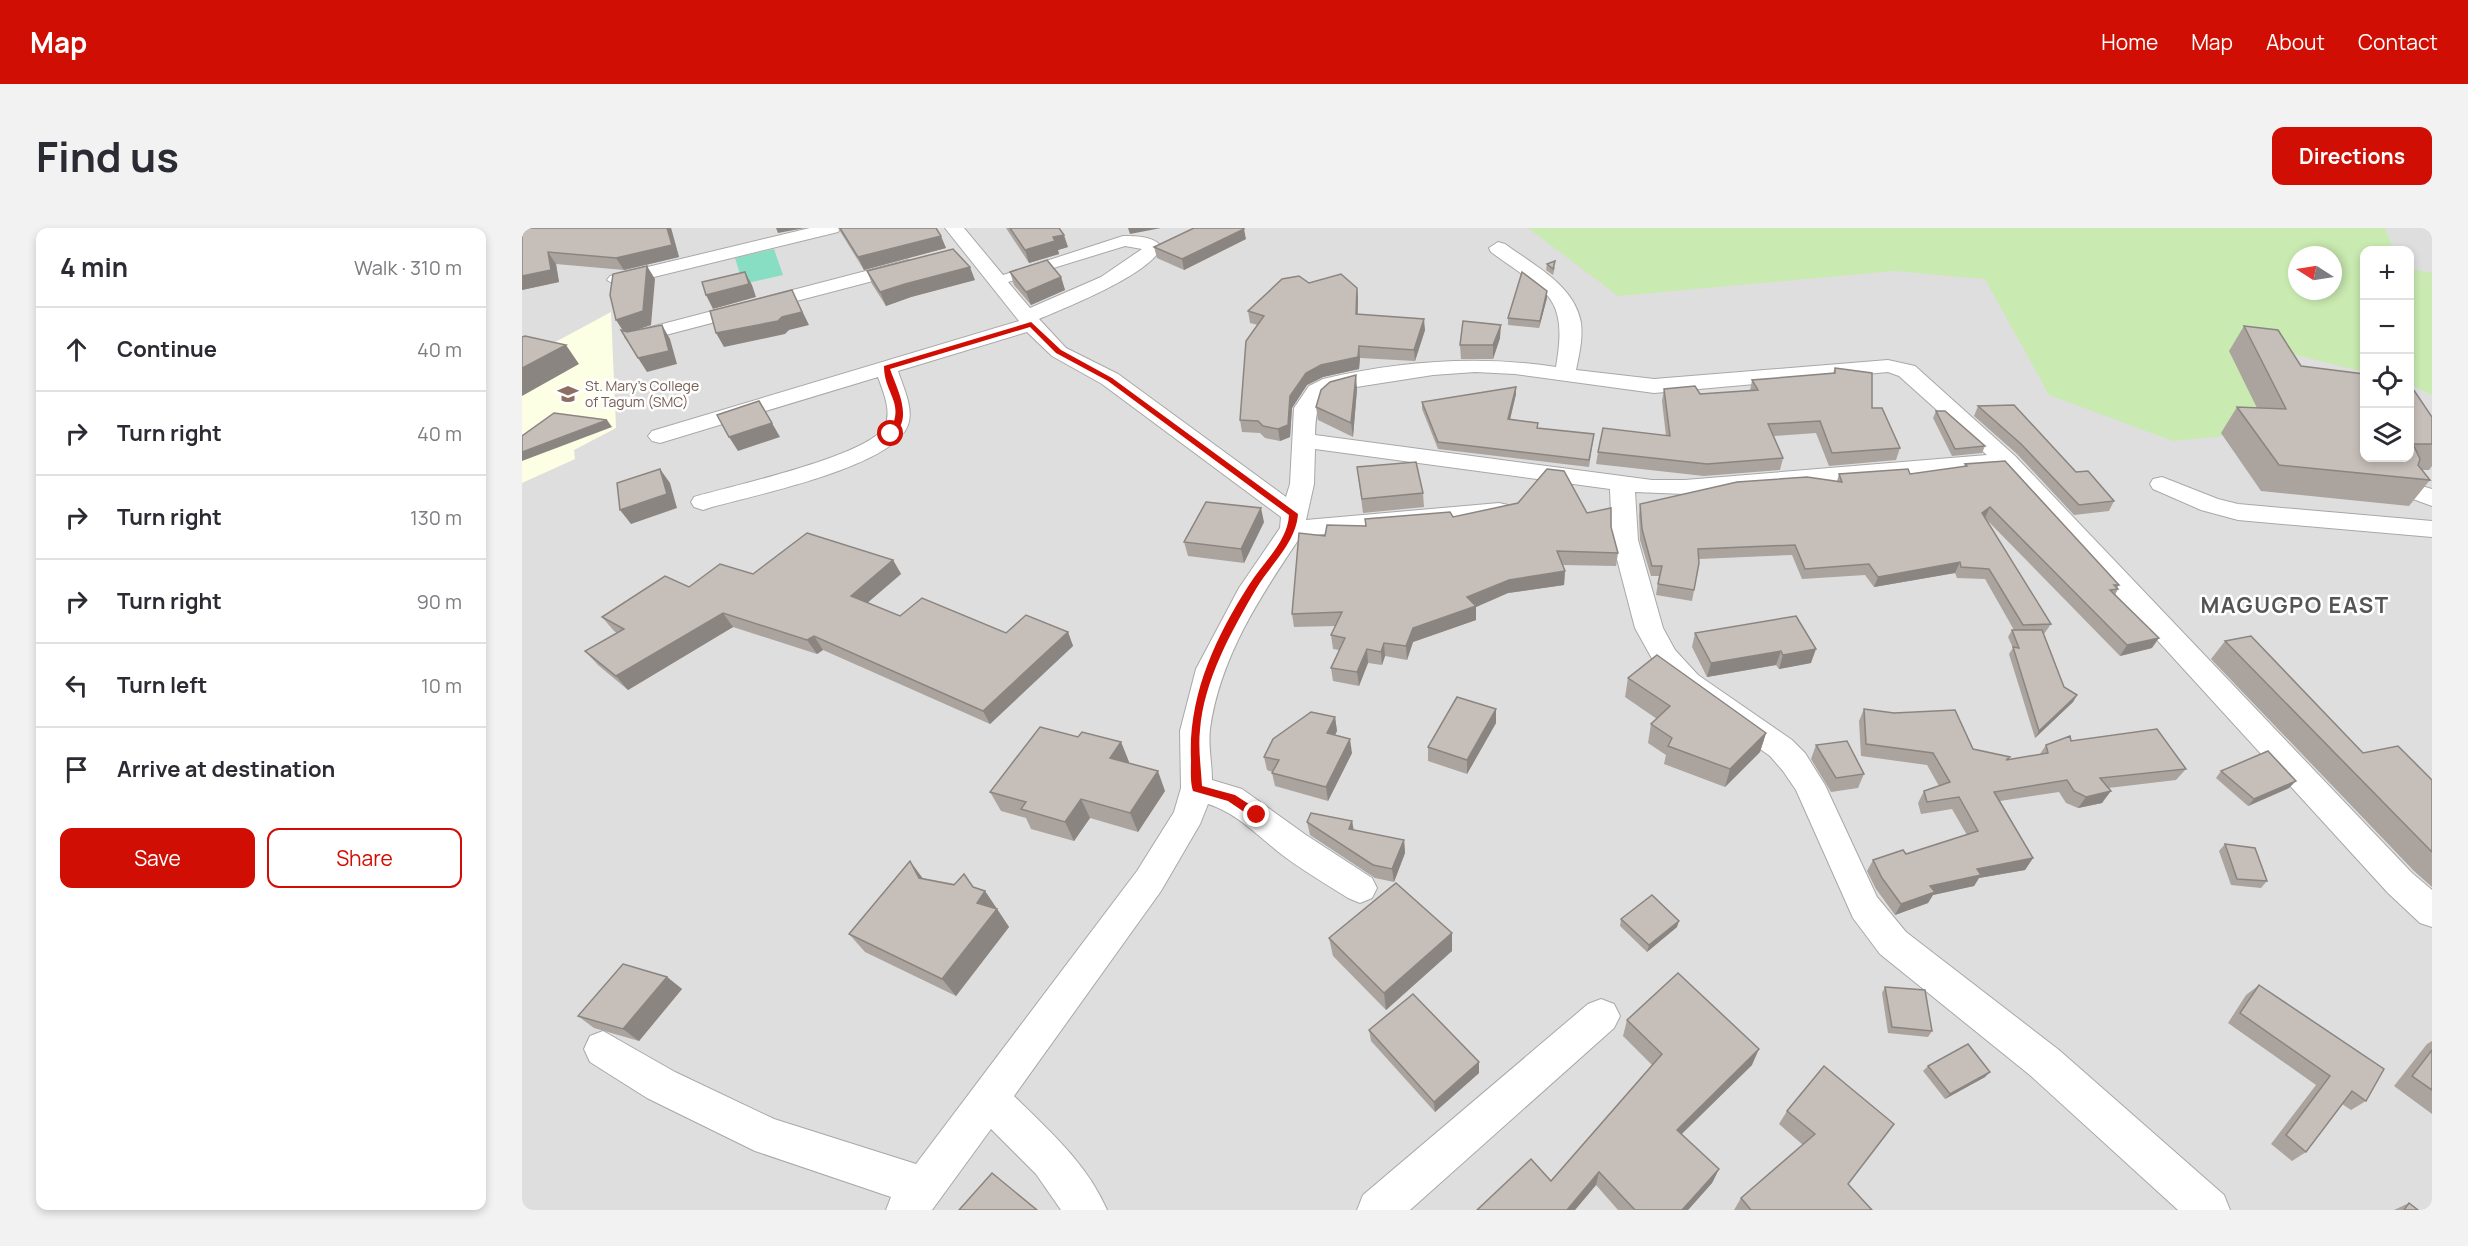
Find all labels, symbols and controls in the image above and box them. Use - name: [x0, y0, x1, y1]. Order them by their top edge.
- text: Map: [30, 23, 87, 61]
- text: Home: [2101, 28, 2158, 56]
- text: Map: [2191, 28, 2233, 56]
- text: About: [2266, 28, 2325, 56]
- text: Contact: [2358, 28, 2438, 56]
- text: Find us: [36, 127, 179, 185]
- button: Directions: [2272, 127, 2432, 185]
- north arrow: [2288, 246, 2342, 300]
- map controls: [2360, 246, 2414, 462]
- button: +: [2360, 246, 2414, 300]
- text: 4 min: [60, 249, 128, 285]
- text: Walk · 310 m: [354, 254, 462, 281]
- button: −: [2360, 300, 2414, 354]
- icon: ahead: [60, 333, 93, 366]
- text: Continue: [117, 334, 217, 364]
- text: 40 m: [417, 336, 462, 363]
- button: locate: [2360, 354, 2414, 408]
- place label: St. Mary's College of Tagum (SMC): [585, 376, 699, 411]
- school or university icon: St. Mary's College of Tagum (SMC): [556, 382, 580, 406]
- button: layers: [2360, 408, 2414, 462]
- icon: right: [60, 417, 93, 450]
- text: Turn right: [117, 418, 222, 448]
- text: 40 m: [417, 420, 462, 447]
- route start: [877, 420, 903, 446]
- icon: right: [60, 501, 93, 534]
- text: Turn right: [117, 502, 222, 532]
- text: 130 m: [410, 504, 462, 531]
- icon: right: [60, 585, 93, 618]
- text: Turn right: [117, 586, 222, 616]
- text: 90 m: [416, 588, 462, 615]
- district label: MAGUGPO EAST: [2200, 590, 2390, 620]
- icon: left: [60, 669, 93, 702]
- text: Turn left: [117, 670, 207, 700]
- text: 10 m: [421, 672, 462, 699]
- icon: arrive: [60, 753, 93, 786]
- text: Arrive at destination: [117, 754, 335, 784]
- route end: [1243, 801, 1269, 827]
- button: Save: [60, 828, 255, 888]
- button: Share: [267, 828, 462, 888]

